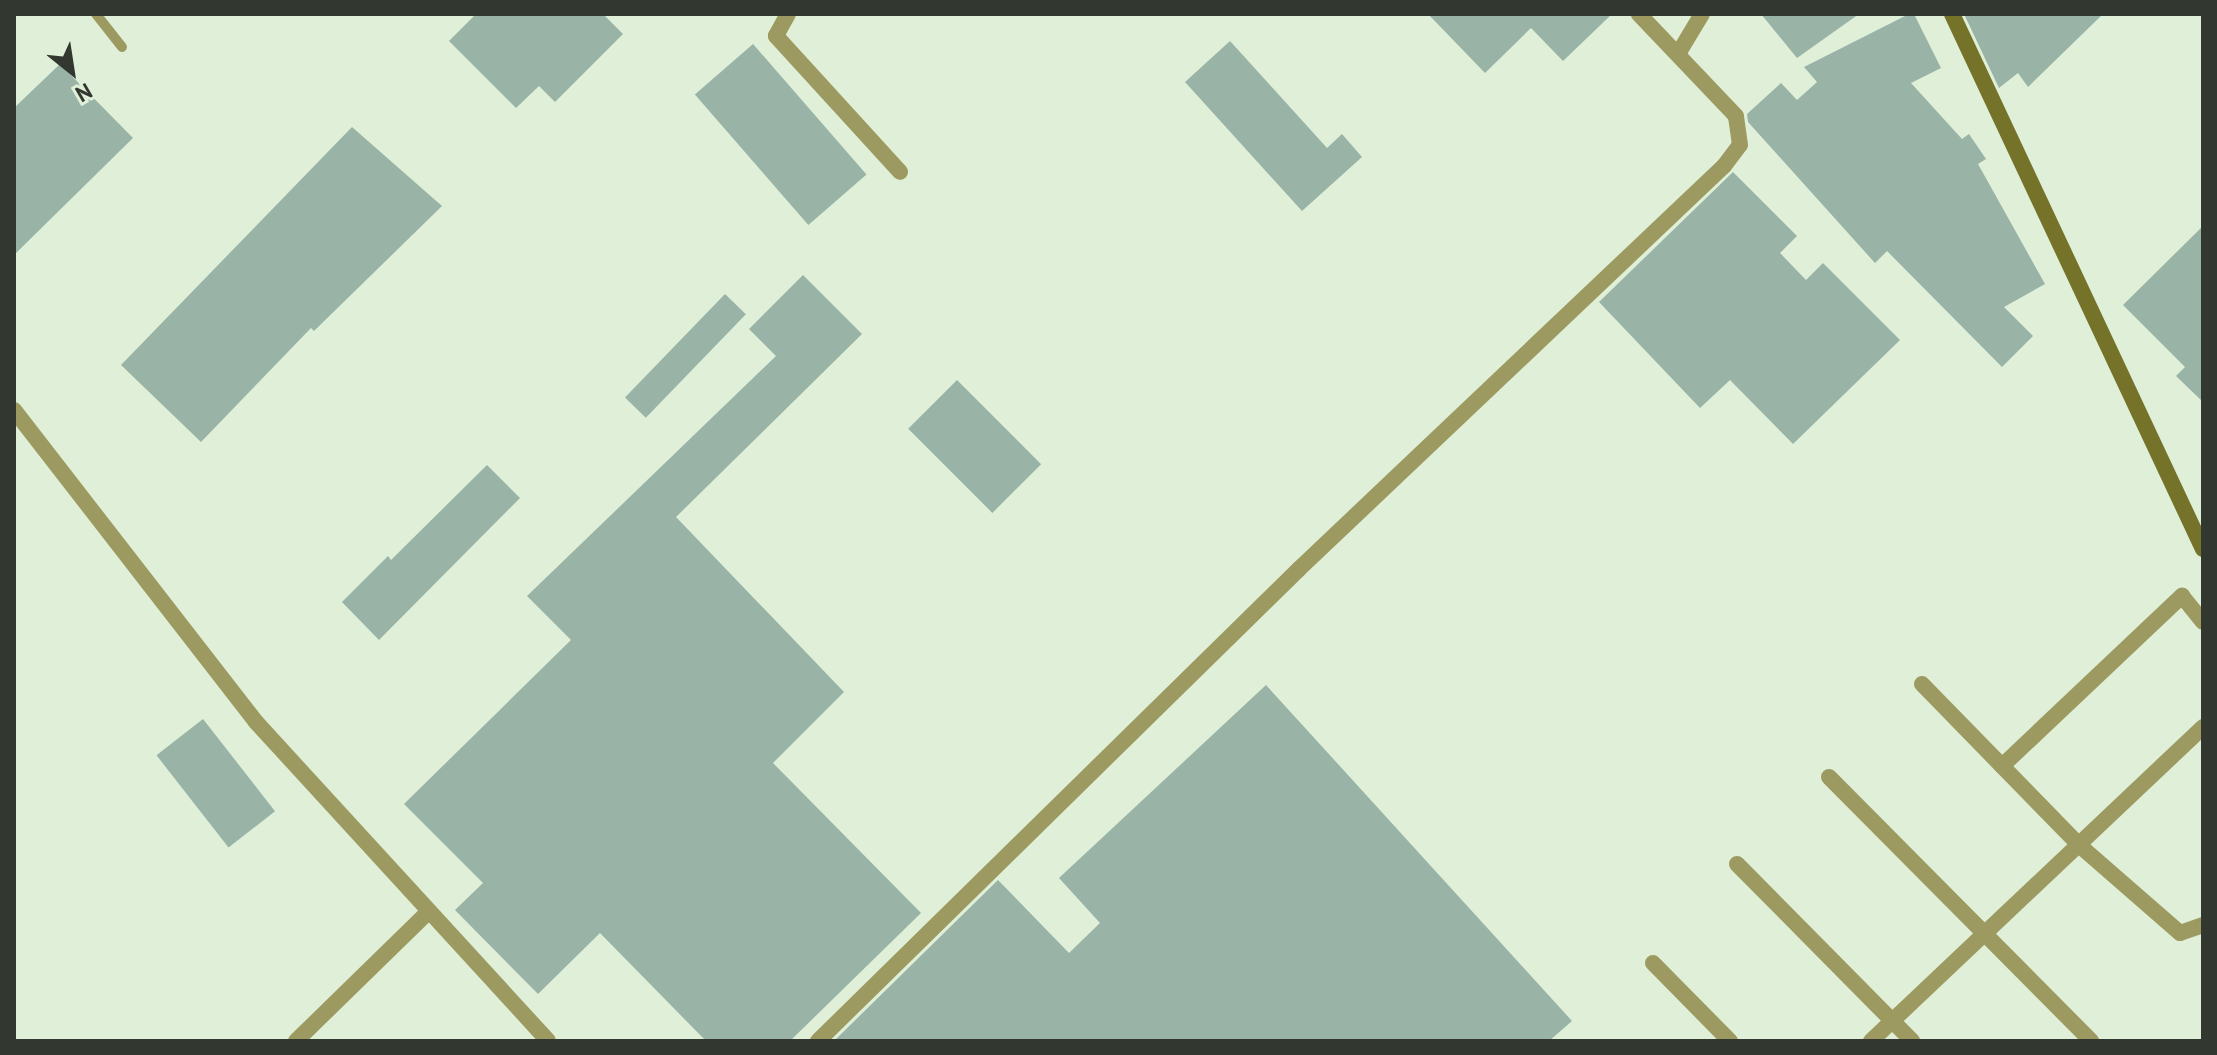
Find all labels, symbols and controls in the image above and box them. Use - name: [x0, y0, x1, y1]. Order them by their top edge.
- north arrow: [32, 32, 112, 112]
- text: N: [71, 77, 97, 109]

